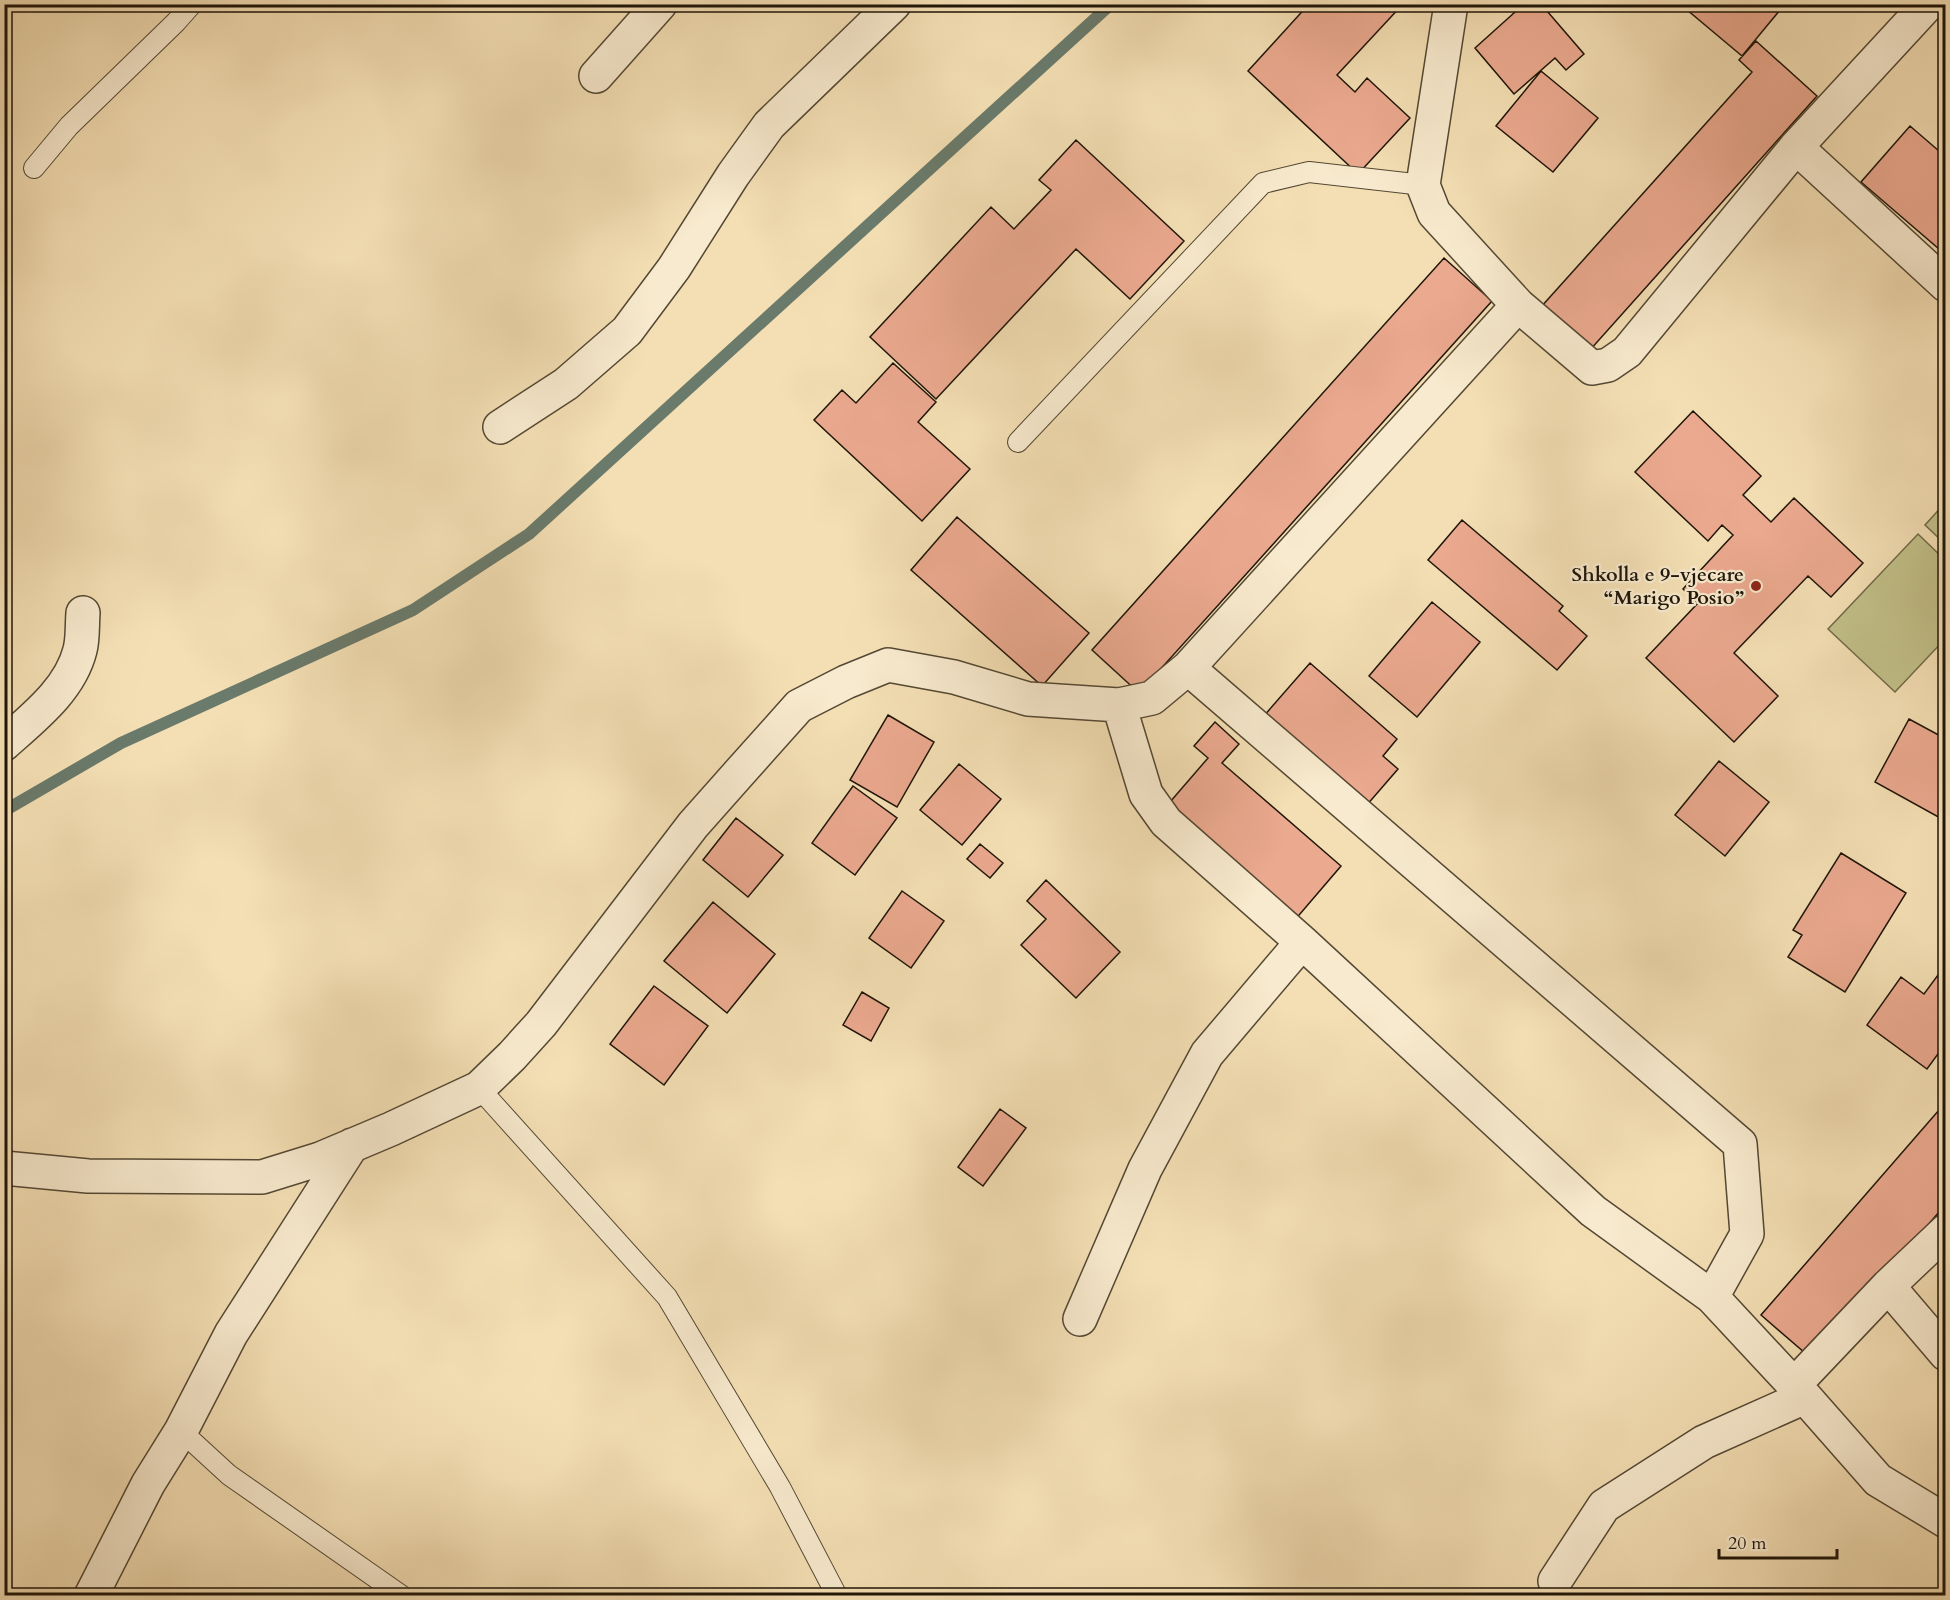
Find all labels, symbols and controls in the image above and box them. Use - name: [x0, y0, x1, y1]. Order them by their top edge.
- place label: Shkolla e 9-vjecare “Marigo Posio”: [1572, 561, 1745, 611]
- marker: Shkolla e 9-vjecare “Marigo Posio”: [1749, 579, 1763, 593]
- scale bar: [1719, 1522, 1838, 1560]
- text: 20 m: [1728, 1531, 1767, 1556]

